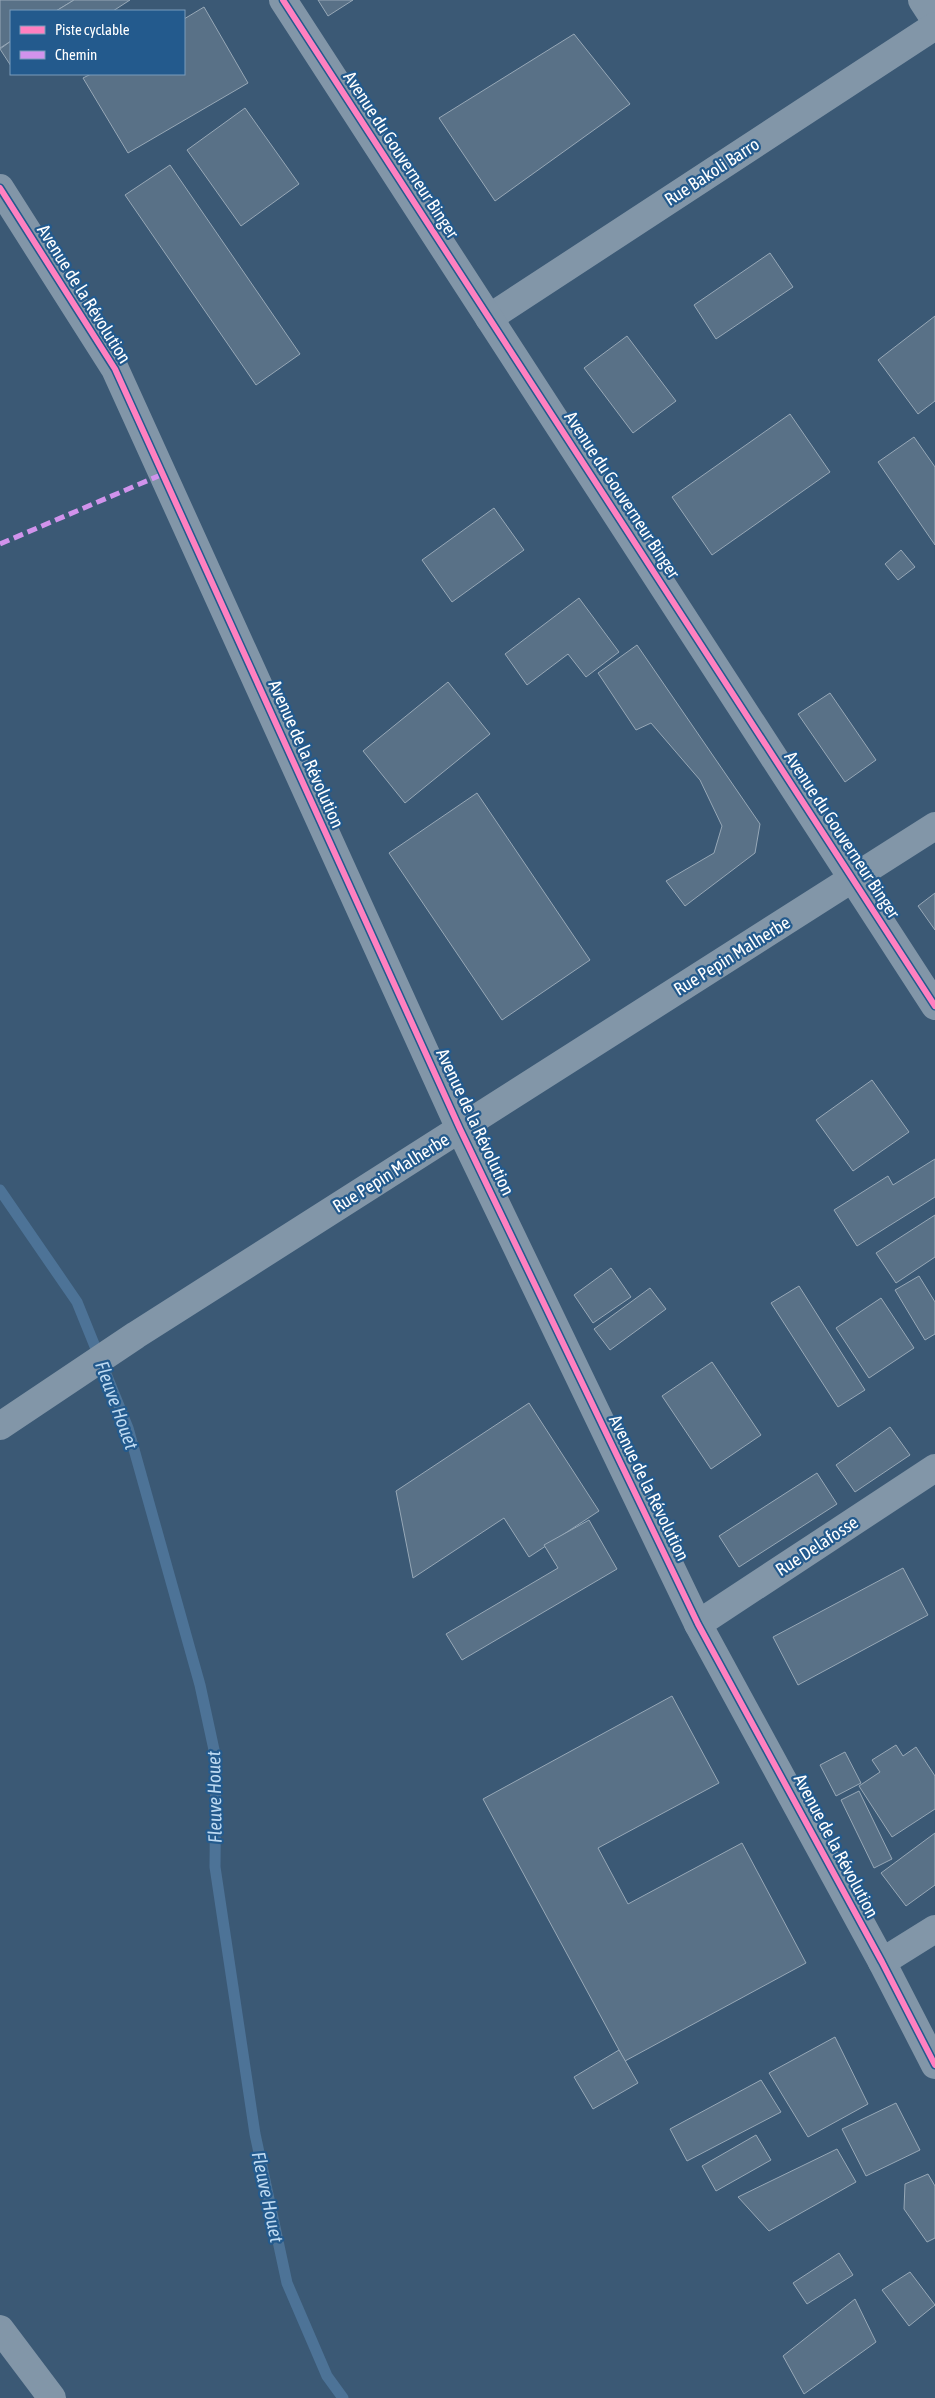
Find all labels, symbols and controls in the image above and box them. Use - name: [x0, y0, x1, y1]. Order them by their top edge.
- legend: [10, 10, 185, 75]
- text: Piste cyclable: [55, 21, 130, 38]
- text: Chemin: [55, 46, 97, 63]
- street label: Avenue du Gouverneur Binger: [340, 67, 464, 243]
- street label: Rue Bakoli Barro: [660, 133, 763, 210]
- street label: Avenue de la Révolution: [33, 220, 136, 367]
- street label: Avenue du Gouverneur Binger: [561, 407, 685, 583]
- street label: Avenue de la Révolution: [264, 677, 349, 831]
- street label: Avenue du Gouverneur Binger: [781, 747, 905, 923]
- street label: Rue Pepin Malherbe: [670, 911, 794, 1000]
- street label: Avenue de la Révolution: [432, 1045, 519, 1199]
- street label: Rue Pepin Malherbe: [329, 1128, 453, 1217]
- water label: Fleuve Houet: [91, 1358, 143, 1453]
- street label: Avenue de la Révolution: [605, 1411, 694, 1564]
- street label: Rue Delafosse: [772, 1511, 862, 1580]
- water label: Fleuve Houet: [202, 1750, 226, 1843]
- street label: Avenue de la Révolution: [790, 1770, 883, 1921]
- water label: Fleuve Houet: [248, 2150, 288, 2245]

